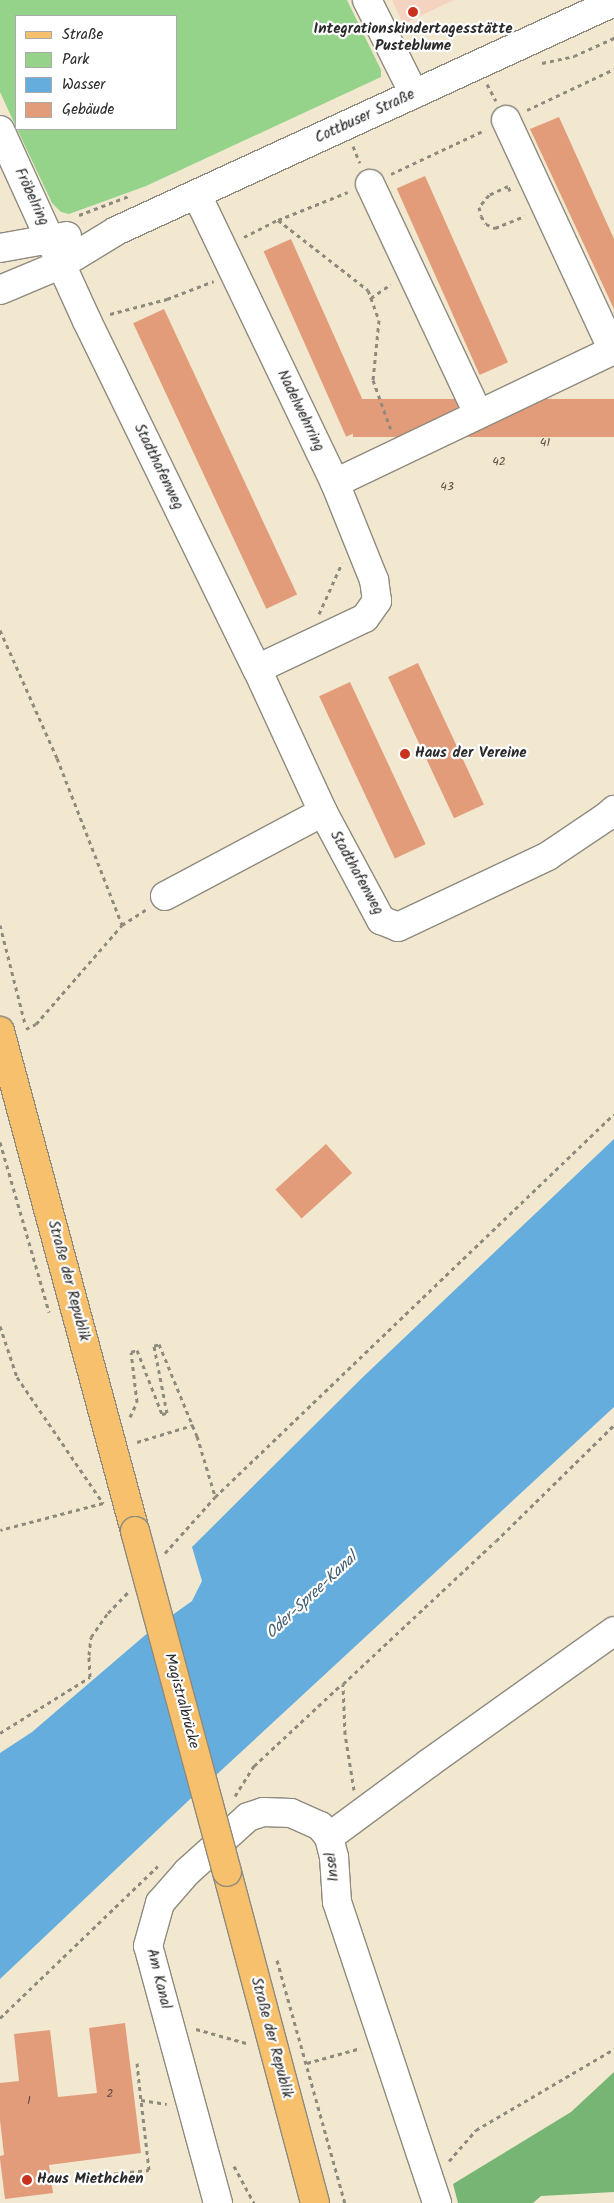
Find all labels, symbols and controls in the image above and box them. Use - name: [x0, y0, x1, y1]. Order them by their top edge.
- marker: Integrationskindertagesstätte Pusteblume: [407, 6, 419, 18]
- legend: [15, 15, 178, 130]
- place label: Integrationskindertagesstätte Pusteblume: [314, 20, 512, 55]
- text: Straße: [62, 23, 103, 47]
- text: Park: [62, 48, 89, 72]
- text: Wasser: [62, 73, 105, 97]
- street label: Cottbuser Straße: [312, 86, 418, 148]
- text: Gebäude: [62, 98, 114, 122]
- street label: Fröbelring: [10, 165, 52, 229]
- street label: Nadelwehrring: [272, 367, 328, 455]
- street label: Stadthafenweg: [129, 421, 187, 513]
- house number: 41: [540, 436, 550, 450]
- house number: 42: [492, 455, 506, 469]
- house number: 43: [440, 480, 454, 494]
- place label: Haus der Vereine: [415, 745, 527, 763]
- marker: Haus der Vereine: [399, 748, 411, 760]
- street label: Stadthafenweg: [325, 828, 387, 918]
- street label: Straße der Republik: [43, 1219, 93, 1343]
- water label: Oder-Spree-Kanal: [262, 1549, 362, 1643]
- street label: Magistralbrücke: [160, 1651, 202, 1751]
- street label: Insel: [322, 1851, 344, 1883]
- street label: Am Kanal: [142, 1947, 174, 2011]
- street label: Straße der Republik: [246, 1976, 296, 2100]
- house number: 2: [107, 2087, 113, 2101]
- house number: 1: [27, 2094, 31, 2108]
- place label: Haus Miethchen: [37, 2171, 144, 2189]
- marker: Haus Miethchen: [21, 2174, 33, 2186]

